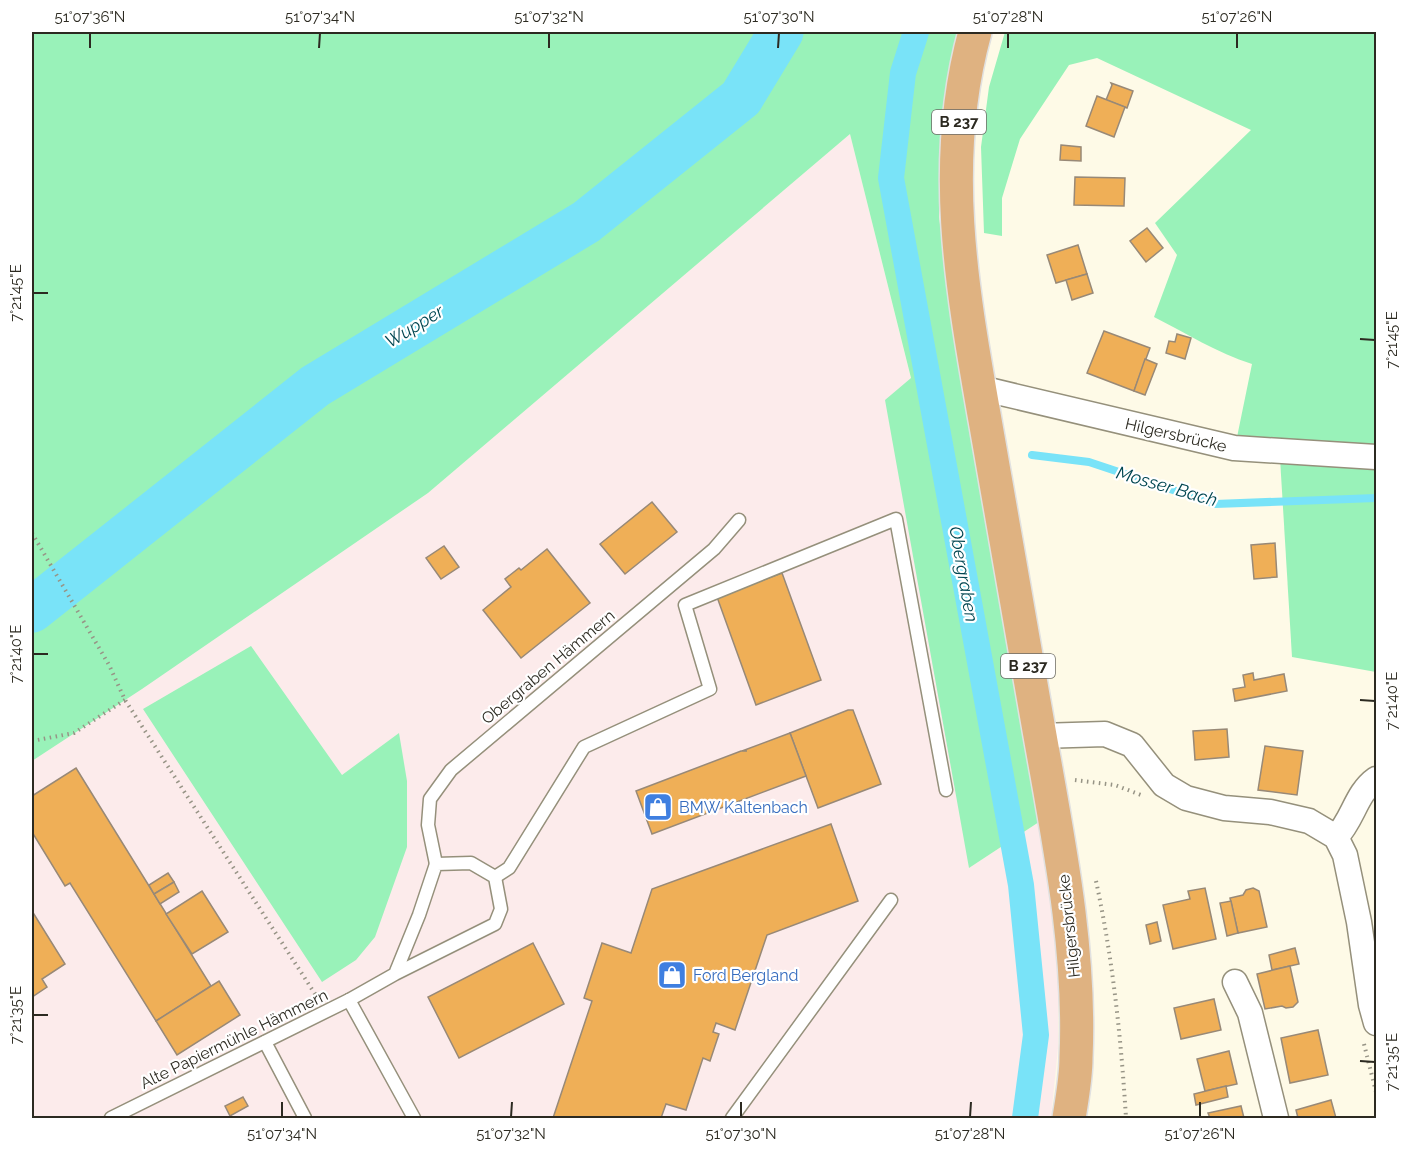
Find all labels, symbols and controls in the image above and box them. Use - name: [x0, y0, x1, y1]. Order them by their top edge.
- text: 51°07'36"N: [55, 8, 125, 26]
- text: 51°07'34"N: [285, 8, 355, 26]
- text: 51°07'32"N: [514, 8, 584, 26]
- text: 51°07'30"N: [743, 8, 815, 26]
- text: 51°07'28"N: [973, 8, 1043, 26]
- text: 51°07'26"N: [1202, 8, 1272, 26]
- road number: B 237: [932, 110, 986, 134]
- text: 7°21'45"E: [7, 264, 25, 322]
- water label: Wupper: [381, 300, 448, 352]
- text: 7°21'45"E: [1383, 311, 1401, 369]
- street label: Hilgersbrücke: [1123, 414, 1229, 456]
- water label: Mosser Bach: [1114, 462, 1220, 510]
- water label: Obergraben: [945, 524, 983, 624]
- street label: Obergraben Hämmern: [478, 606, 618, 728]
- text: 7°21'40"E: [7, 625, 25, 683]
- road number: B 237: [1001, 654, 1055, 678]
- text: 7°21'40"E: [1383, 672, 1401, 730]
- shop icon: BMW Kaltenbach: [642, 791, 674, 823]
- place label: BMW Kaltenbach: [679, 798, 808, 817]
- street label: Hilgersbrücke: [1054, 874, 1084, 978]
- shop icon: Ford Bergland: [656, 959, 688, 991]
- place label: Ford Bergland: [693, 966, 799, 985]
- street label: Alte Papiermühle Hämmern: [137, 985, 331, 1093]
- text: 7°21'35"E: [7, 986, 25, 1044]
- text: 7°21'35"E: [1383, 1033, 1401, 1091]
- text: 51°07'34"N: [247, 1125, 317, 1143]
- text: 51°07'32"N: [476, 1125, 546, 1143]
- text: 51°07'30"N: [705, 1125, 777, 1143]
- text: 51°07'28"N: [935, 1125, 1005, 1143]
- text: 51°07'26"N: [1165, 1125, 1235, 1143]

